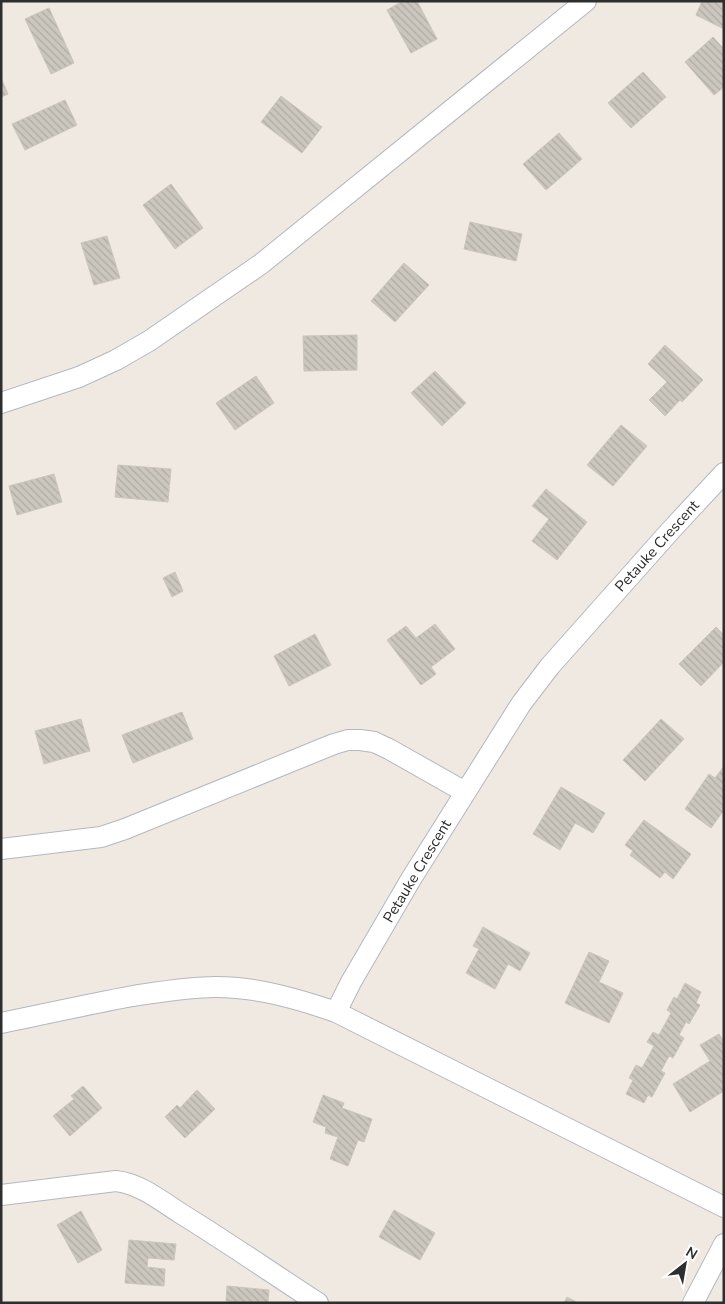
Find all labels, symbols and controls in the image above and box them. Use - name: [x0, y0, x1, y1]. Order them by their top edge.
- street label: Petauke Crescent: [610, 495, 704, 596]
- street label: Petauke Crescent: [378, 815, 456, 926]
- north arrow: [660, 1239, 710, 1289]
- text: N: [682, 1242, 701, 1264]

